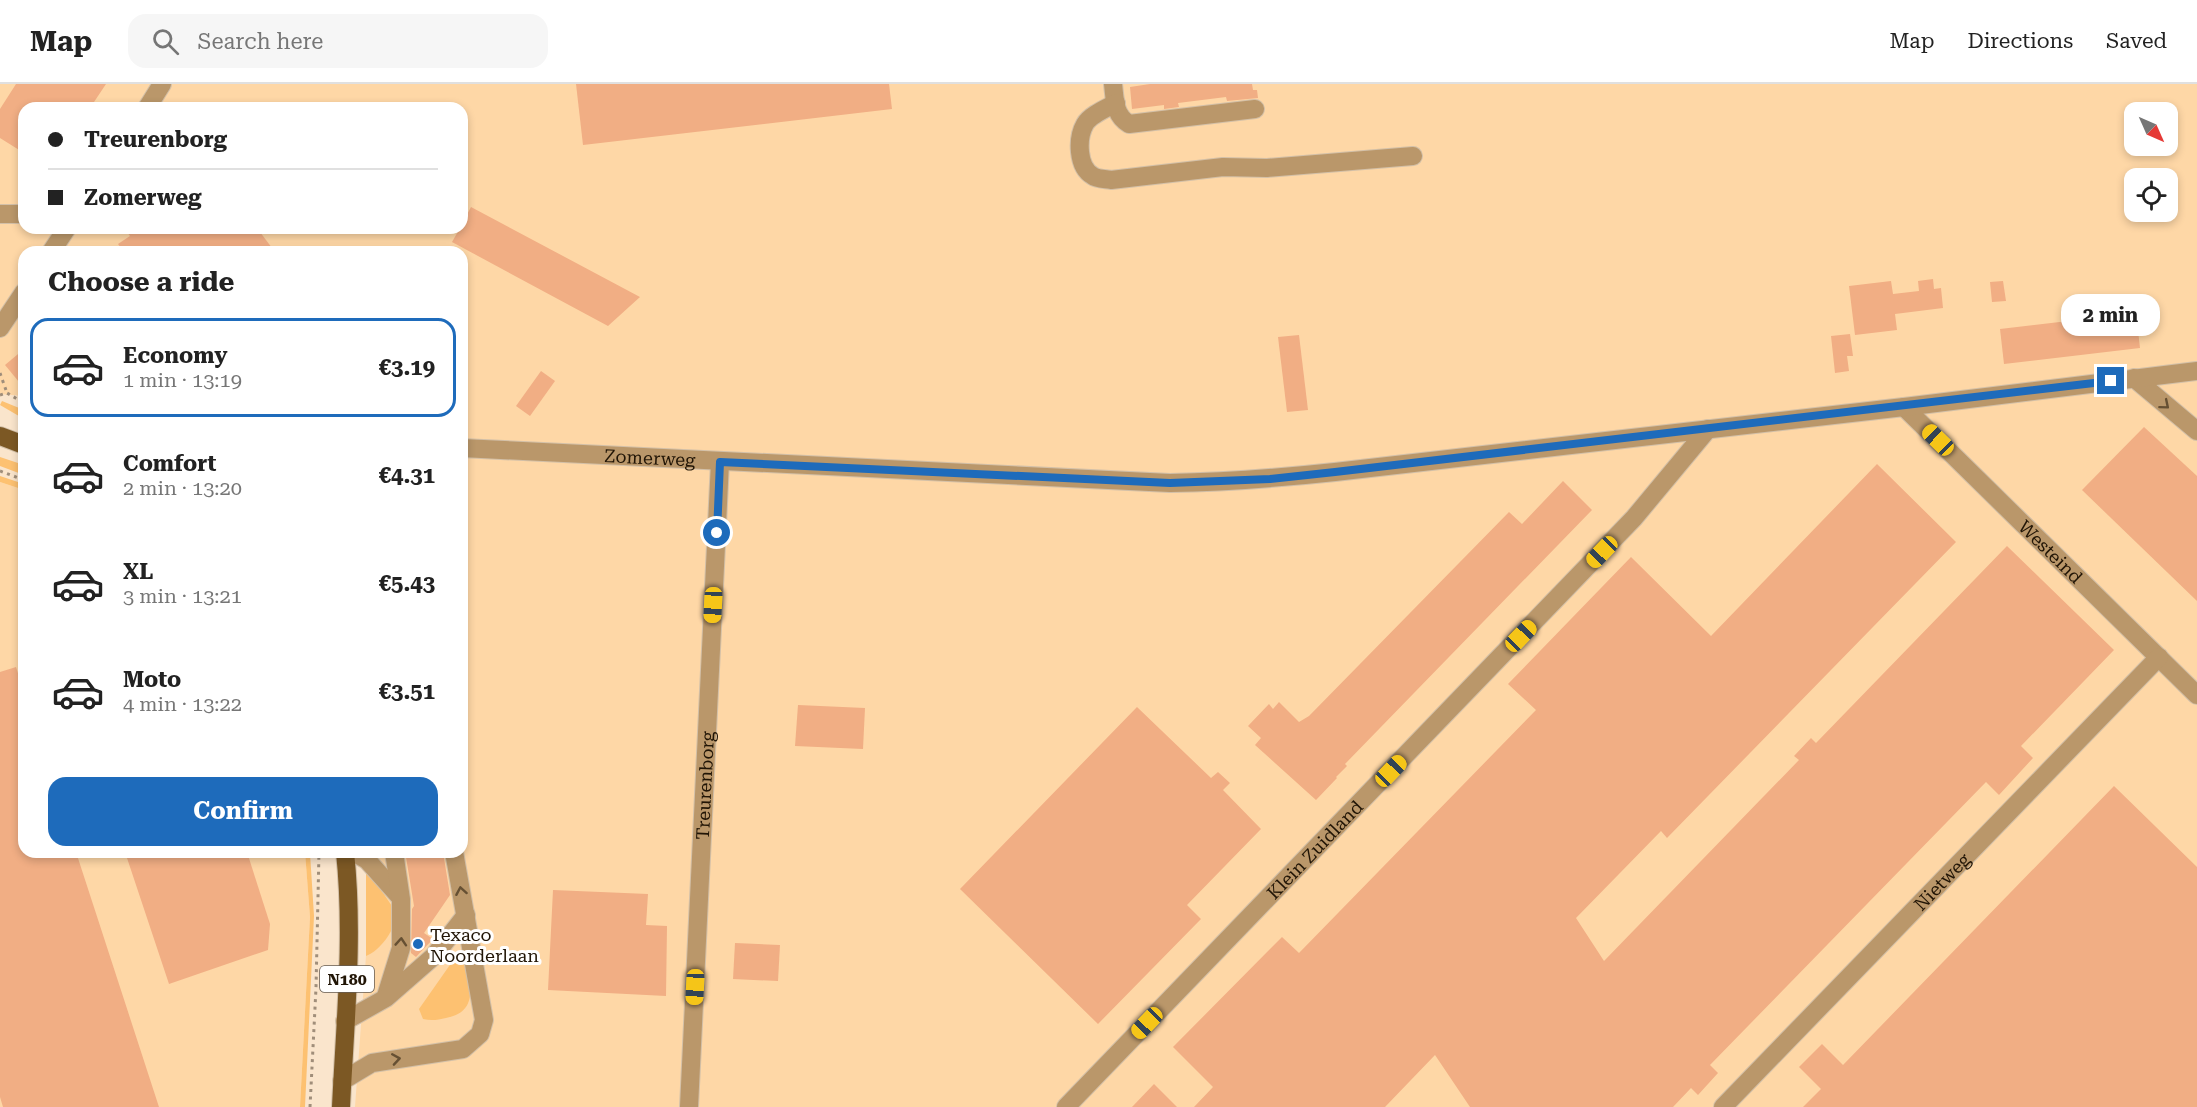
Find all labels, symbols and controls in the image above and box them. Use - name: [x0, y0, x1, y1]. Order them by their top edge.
- search box: [128, 14, 548, 68]
- text: Map: [30, 25, 92, 58]
- icon: search: [149, 25, 182, 58]
- text: Search here: [197, 29, 323, 54]
- text: Map: [1890, 29, 1934, 53]
- text: Directions: [1967, 29, 2073, 53]
- text: Saved: [2106, 29, 2167, 53]
- north arrow: [2124, 102, 2178, 156]
- map controls: [2124, 102, 2178, 222]
- text: Treurenborg: [84, 127, 227, 152]
- button: locate: [2124, 168, 2178, 222]
- text: Zomerweg: [84, 185, 202, 210]
- text: Choose a ride: [48, 266, 234, 298]
- callout: 2 min: [2062, 294, 2160, 336]
- text: 2 min: [2083, 303, 2138, 327]
- icon: car: [51, 341, 105, 395]
- text: Economy: [123, 343, 227, 368]
- text: €3.19: [379, 355, 435, 380]
- route end: [2097, 367, 2124, 394]
- text: 1 min · 13:19: [123, 368, 242, 392]
- one-way arrow: [2159, 397, 2170, 408]
- car: [1919, 421, 1957, 459]
- street label: Zomerweg: [604, 445, 697, 470]
- icon: car: [51, 449, 105, 503]
- text: Comfort: [123, 451, 216, 476]
- text: €4.31: [379, 463, 435, 488]
- text: 2 min · 13:20: [123, 476, 242, 500]
- street label: Westeind: [2015, 515, 2088, 588]
- route start: [703, 519, 730, 546]
- car: [1583, 533, 1621, 571]
- icon: car: [51, 557, 105, 611]
- text: XL: [123, 559, 153, 584]
- text: €5.43: [379, 571, 435, 596]
- text: 3 min · 13:21: [123, 584, 242, 608]
- car: [703, 587, 723, 623]
- car: [1502, 617, 1540, 655]
- icon: car: [51, 665, 105, 719]
- text: Moto: [123, 667, 181, 692]
- text: €3.51: [379, 679, 435, 704]
- text: 4 min · 13:22: [123, 692, 242, 716]
- street label: Treurenborg: [691, 730, 718, 840]
- car: [1372, 752, 1410, 790]
- button: Confirm: [48, 777, 438, 846]
- street label: Klein Zuidland: [1262, 795, 1367, 903]
- street label: Nietweg: [1909, 848, 1974, 914]
- one-way arrow: [455, 886, 468, 896]
- place label: Texaco Noorderlaan: [430, 924, 539, 966]
- one-way arrow: [394, 937, 407, 946]
- marker: Texaco Noorderlaan: [411, 937, 425, 951]
- road number: N180: [320, 966, 374, 992]
- car: [685, 969, 705, 1005]
- car: [1128, 1004, 1166, 1042]
- one-way arrow: [391, 1054, 400, 1066]

